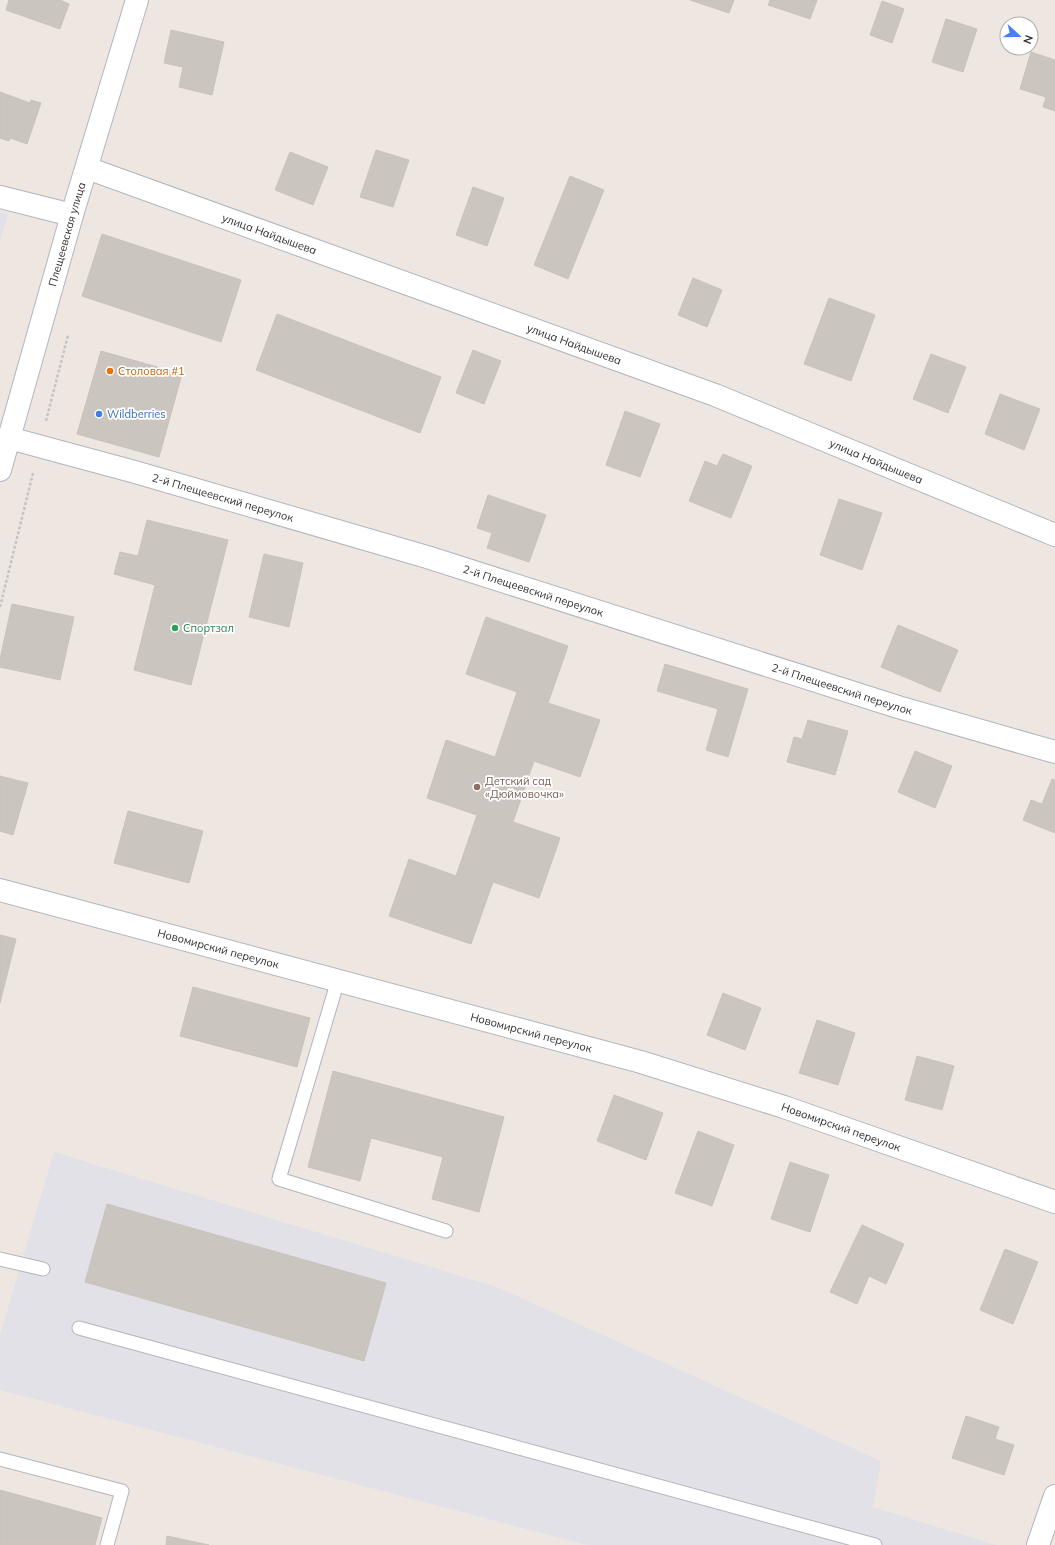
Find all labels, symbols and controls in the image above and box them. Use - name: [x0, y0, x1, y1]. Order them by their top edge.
- north arrow: [999, 16, 1039, 56]
- text: N: [1020, 33, 1036, 46]
- street label: Плещеевская улица: [45, 180, 89, 288]
- street label: улица Найдышева: [220, 210, 319, 257]
- street label: улица Найдышева: [525, 321, 623, 368]
- place label: Столовая #1: [118, 364, 185, 378]
- marker: Столовая #1: [105, 366, 115, 376]
- place label: Wildberries: [107, 407, 166, 421]
- marker: Wildberries: [94, 409, 104, 419]
- street label: улица Найдышева: [827, 436, 925, 487]
- street label: 2-й Плещеевский переулок: [150, 470, 295, 525]
- street label: 2-й Плещеевский переулок: [461, 562, 605, 620]
- place label: Спортзал: [183, 621, 234, 635]
- marker: Спортзал: [170, 623, 180, 633]
- street label: 2-й Плещеевский переулок: [770, 660, 914, 718]
- place label: Детский сад «Дюймовочка»: [485, 774, 564, 801]
- marker: Детский сад «Дюймовочка»: [472, 782, 482, 792]
- street label: Новомирский переулок: [156, 926, 281, 972]
- street label: Новомирский переулок: [469, 1010, 594, 1056]
- street label: Новомирский переулок: [780, 1100, 903, 1154]

